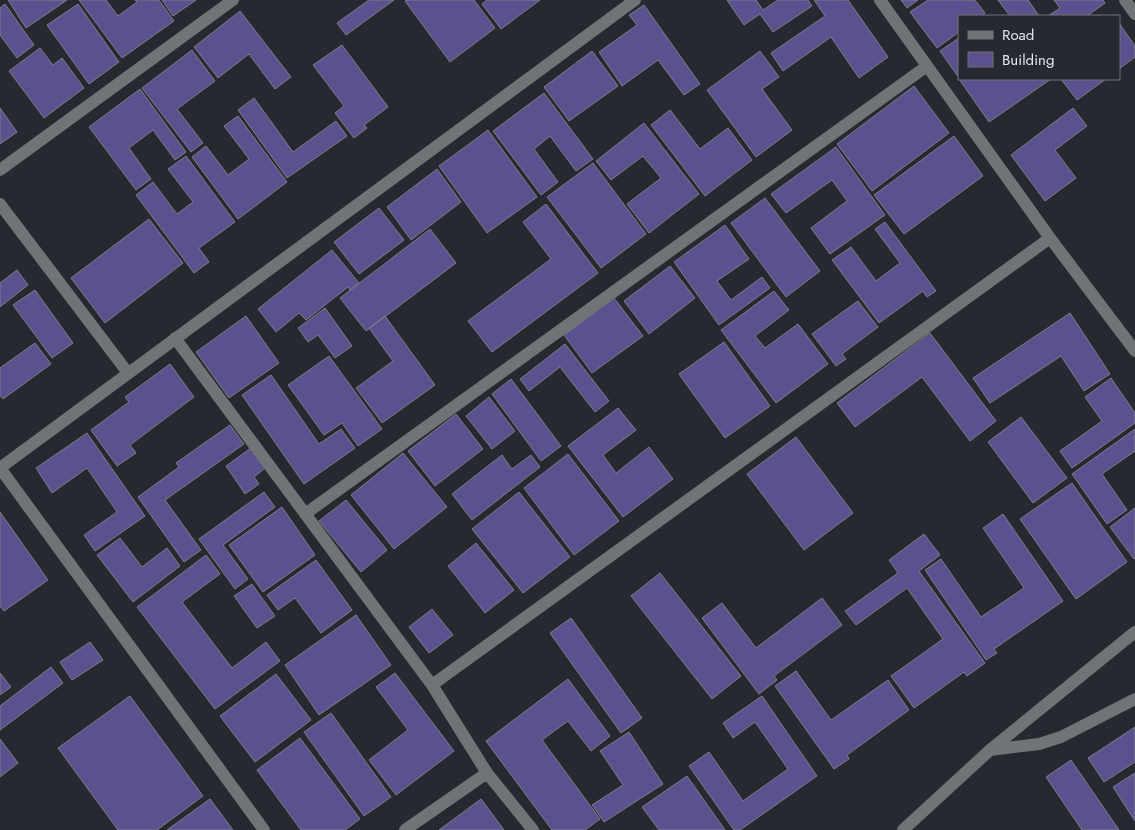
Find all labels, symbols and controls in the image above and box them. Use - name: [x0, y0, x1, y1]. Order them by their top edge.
- legend: [958, 15, 1120, 80]
- text: Road: [1002, 24, 1034, 46]
- text: Building: [1002, 49, 1054, 71]

